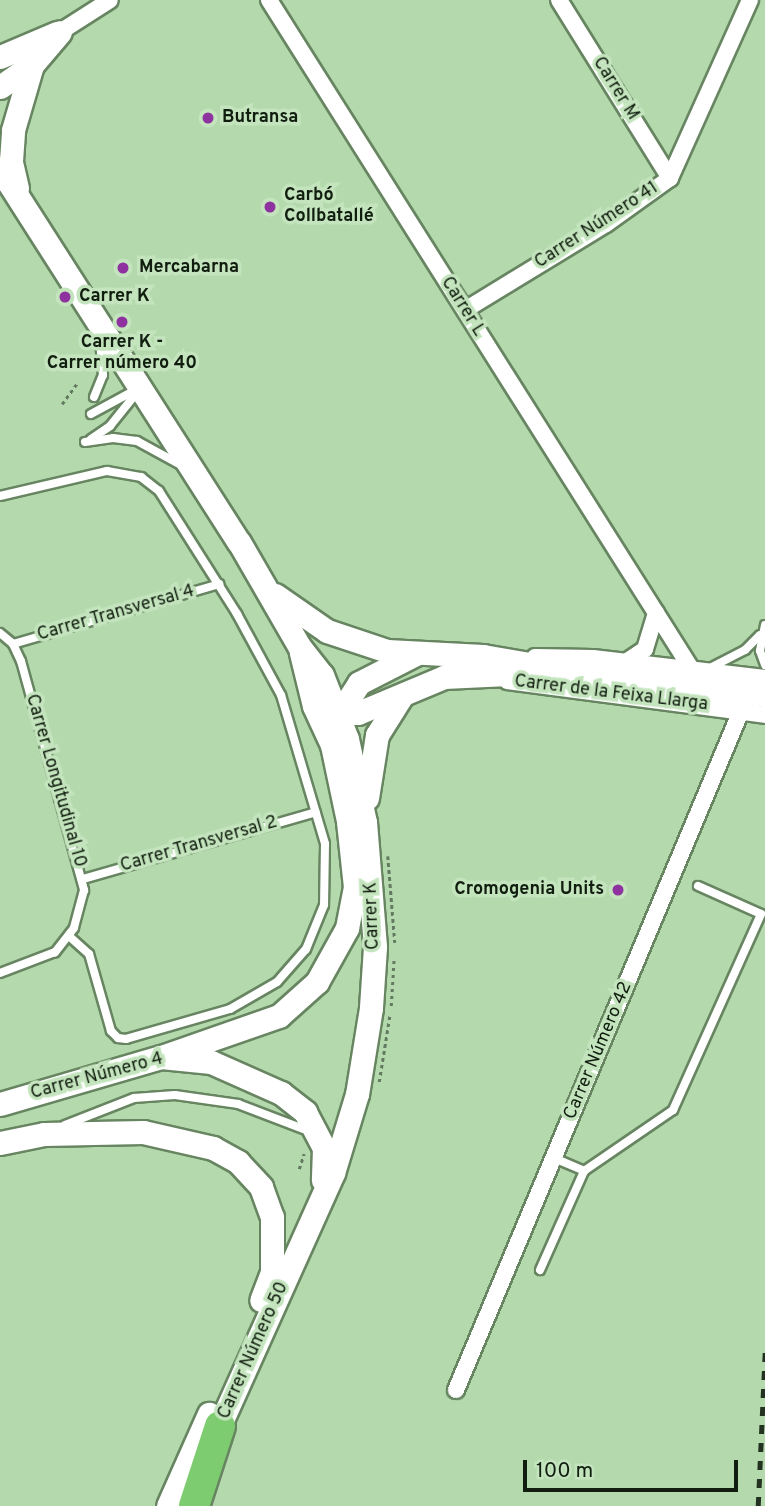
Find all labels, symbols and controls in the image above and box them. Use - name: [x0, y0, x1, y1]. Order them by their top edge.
- street label: Carrer M: [587, 53, 643, 125]
- place label: Butransa: [222, 107, 298, 129]
- marker: Butransa: [200, 110, 216, 126]
- street label: Carrer Número 41: [531, 178, 663, 274]
- place label: Carbó Collbatallé: [284, 186, 374, 228]
- marker: Carbó Collbatallé: [262, 199, 278, 215]
- place label: Mercabarna: [139, 257, 239, 279]
- marker: Mercabarna: [113, 258, 133, 278]
- street label: Carrer L: [435, 273, 489, 341]
- place label: Carrer K: [79, 286, 150, 308]
- marker: Carrer K: [57, 289, 73, 305]
- marker: Carrer K - Carrer número 40: [114, 314, 130, 330]
- place label: Carrer K - Carrer número 40: [47, 333, 197, 376]
- street label: Carrer Transversal 4: [35, 581, 197, 647]
- street label: Carrer de la Feixa Llarga: [513, 671, 709, 717]
- street label: Carrer Longitudinal 10: [20, 692, 90, 870]
- street label: Carrer Transversal 2: [118, 812, 280, 878]
- place label: Cromogenia Units: [454, 879, 604, 901]
- street label: Carrer K: [361, 882, 385, 950]
- marker: Cromogenia Units: [610, 882, 626, 898]
- street label: Carrer Número 42: [560, 979, 638, 1123]
- street label: Carrer Número 4: [28, 1049, 166, 1105]
- street label: Carrer Número 50: [214, 1279, 294, 1423]
- scale bar: [527, 1446, 742, 1490]
- text: 100 m: [536, 1458, 593, 1485]

